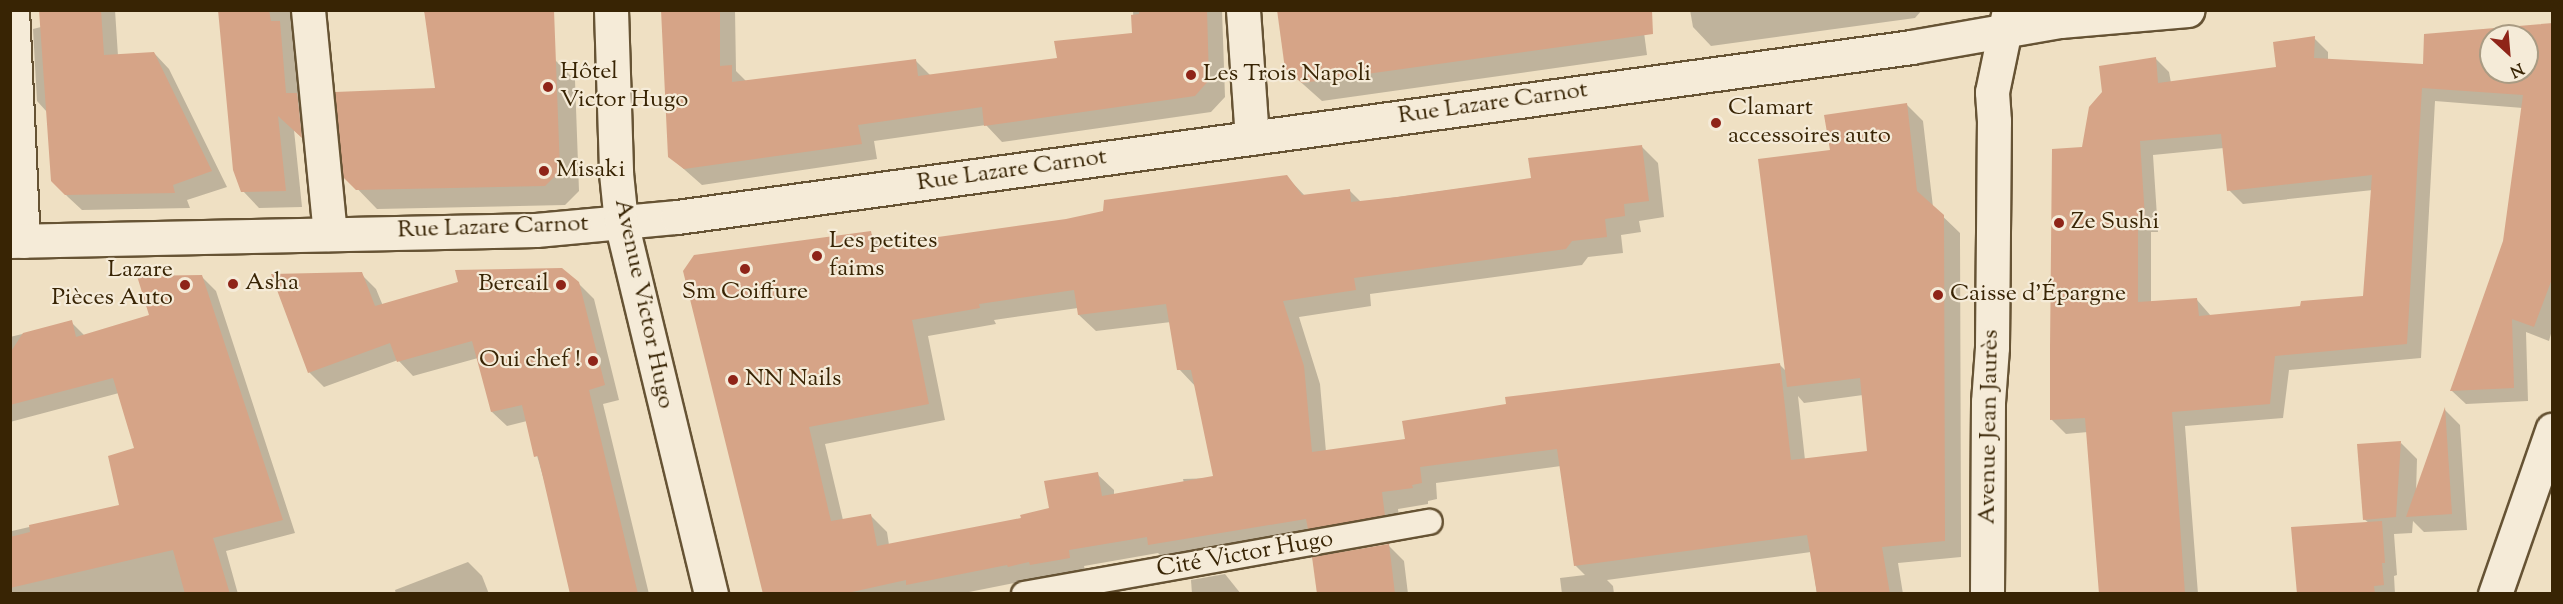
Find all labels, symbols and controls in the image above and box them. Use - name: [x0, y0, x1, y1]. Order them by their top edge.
- north arrow: [2479, 24, 2539, 84]
- text: N: [2505, 56, 2527, 82]
- place label: Hôtel Victor Hugo: [560, 59, 688, 115]
- place label: Les Trois Napoli: [1203, 61, 1371, 89]
- marker: Les Trois Napoli: [1184, 68, 1198, 82]
- street label: Rue Lazare Carnot: [1396, 76, 1590, 132]
- marker: Hôtel Victor Hugo: [541, 80, 555, 94]
- place label: Clamart accessoires auto: [1728, 95, 1891, 151]
- marker: Clamart accessoires auto: [1709, 116, 1723, 130]
- street label: Rue Lazare Carnot: [915, 143, 1109, 199]
- place label: Misaki: [556, 157, 625, 185]
- marker: Misaki: [537, 164, 551, 178]
- street label: Avenue Victor Hugo: [607, 197, 679, 411]
- place label: Ze Sushi: [2071, 209, 2159, 237]
- street label: Rue Lazare Carnot: [397, 210, 589, 246]
- marker: Ze Sushi: [2052, 216, 2066, 230]
- place label: Les petites faims: [829, 228, 937, 284]
- marker: Les petites faims: [810, 249, 824, 263]
- place label: Lazare Pièces Auto: [52, 257, 173, 313]
- marker: Sm Coiffure: [738, 262, 752, 276]
- place label: Asha: [245, 270, 299, 298]
- place label: Bercail: [478, 271, 549, 299]
- marker: Asha: [226, 277, 240, 291]
- marker: Lazare Pièces Auto: [178, 278, 192, 292]
- marker: Bercail: [554, 278, 568, 292]
- place label: Sm Coiffure: [682, 279, 808, 307]
- place label: Caisse d'Épargne: [1950, 281, 2126, 309]
- marker: Caisse d'Épargne: [1931, 288, 1945, 302]
- street label: Avenue Jean Jaurès: [1974, 329, 2006, 525]
- place label: Oui chef !: [479, 347, 581, 375]
- marker: Oui chef !: [586, 354, 600, 368]
- place label: NN Nails: [745, 366, 841, 394]
- marker: NN Nails: [726, 373, 740, 387]
- street label: Cité Victor Hugo: [1155, 525, 1335, 585]

